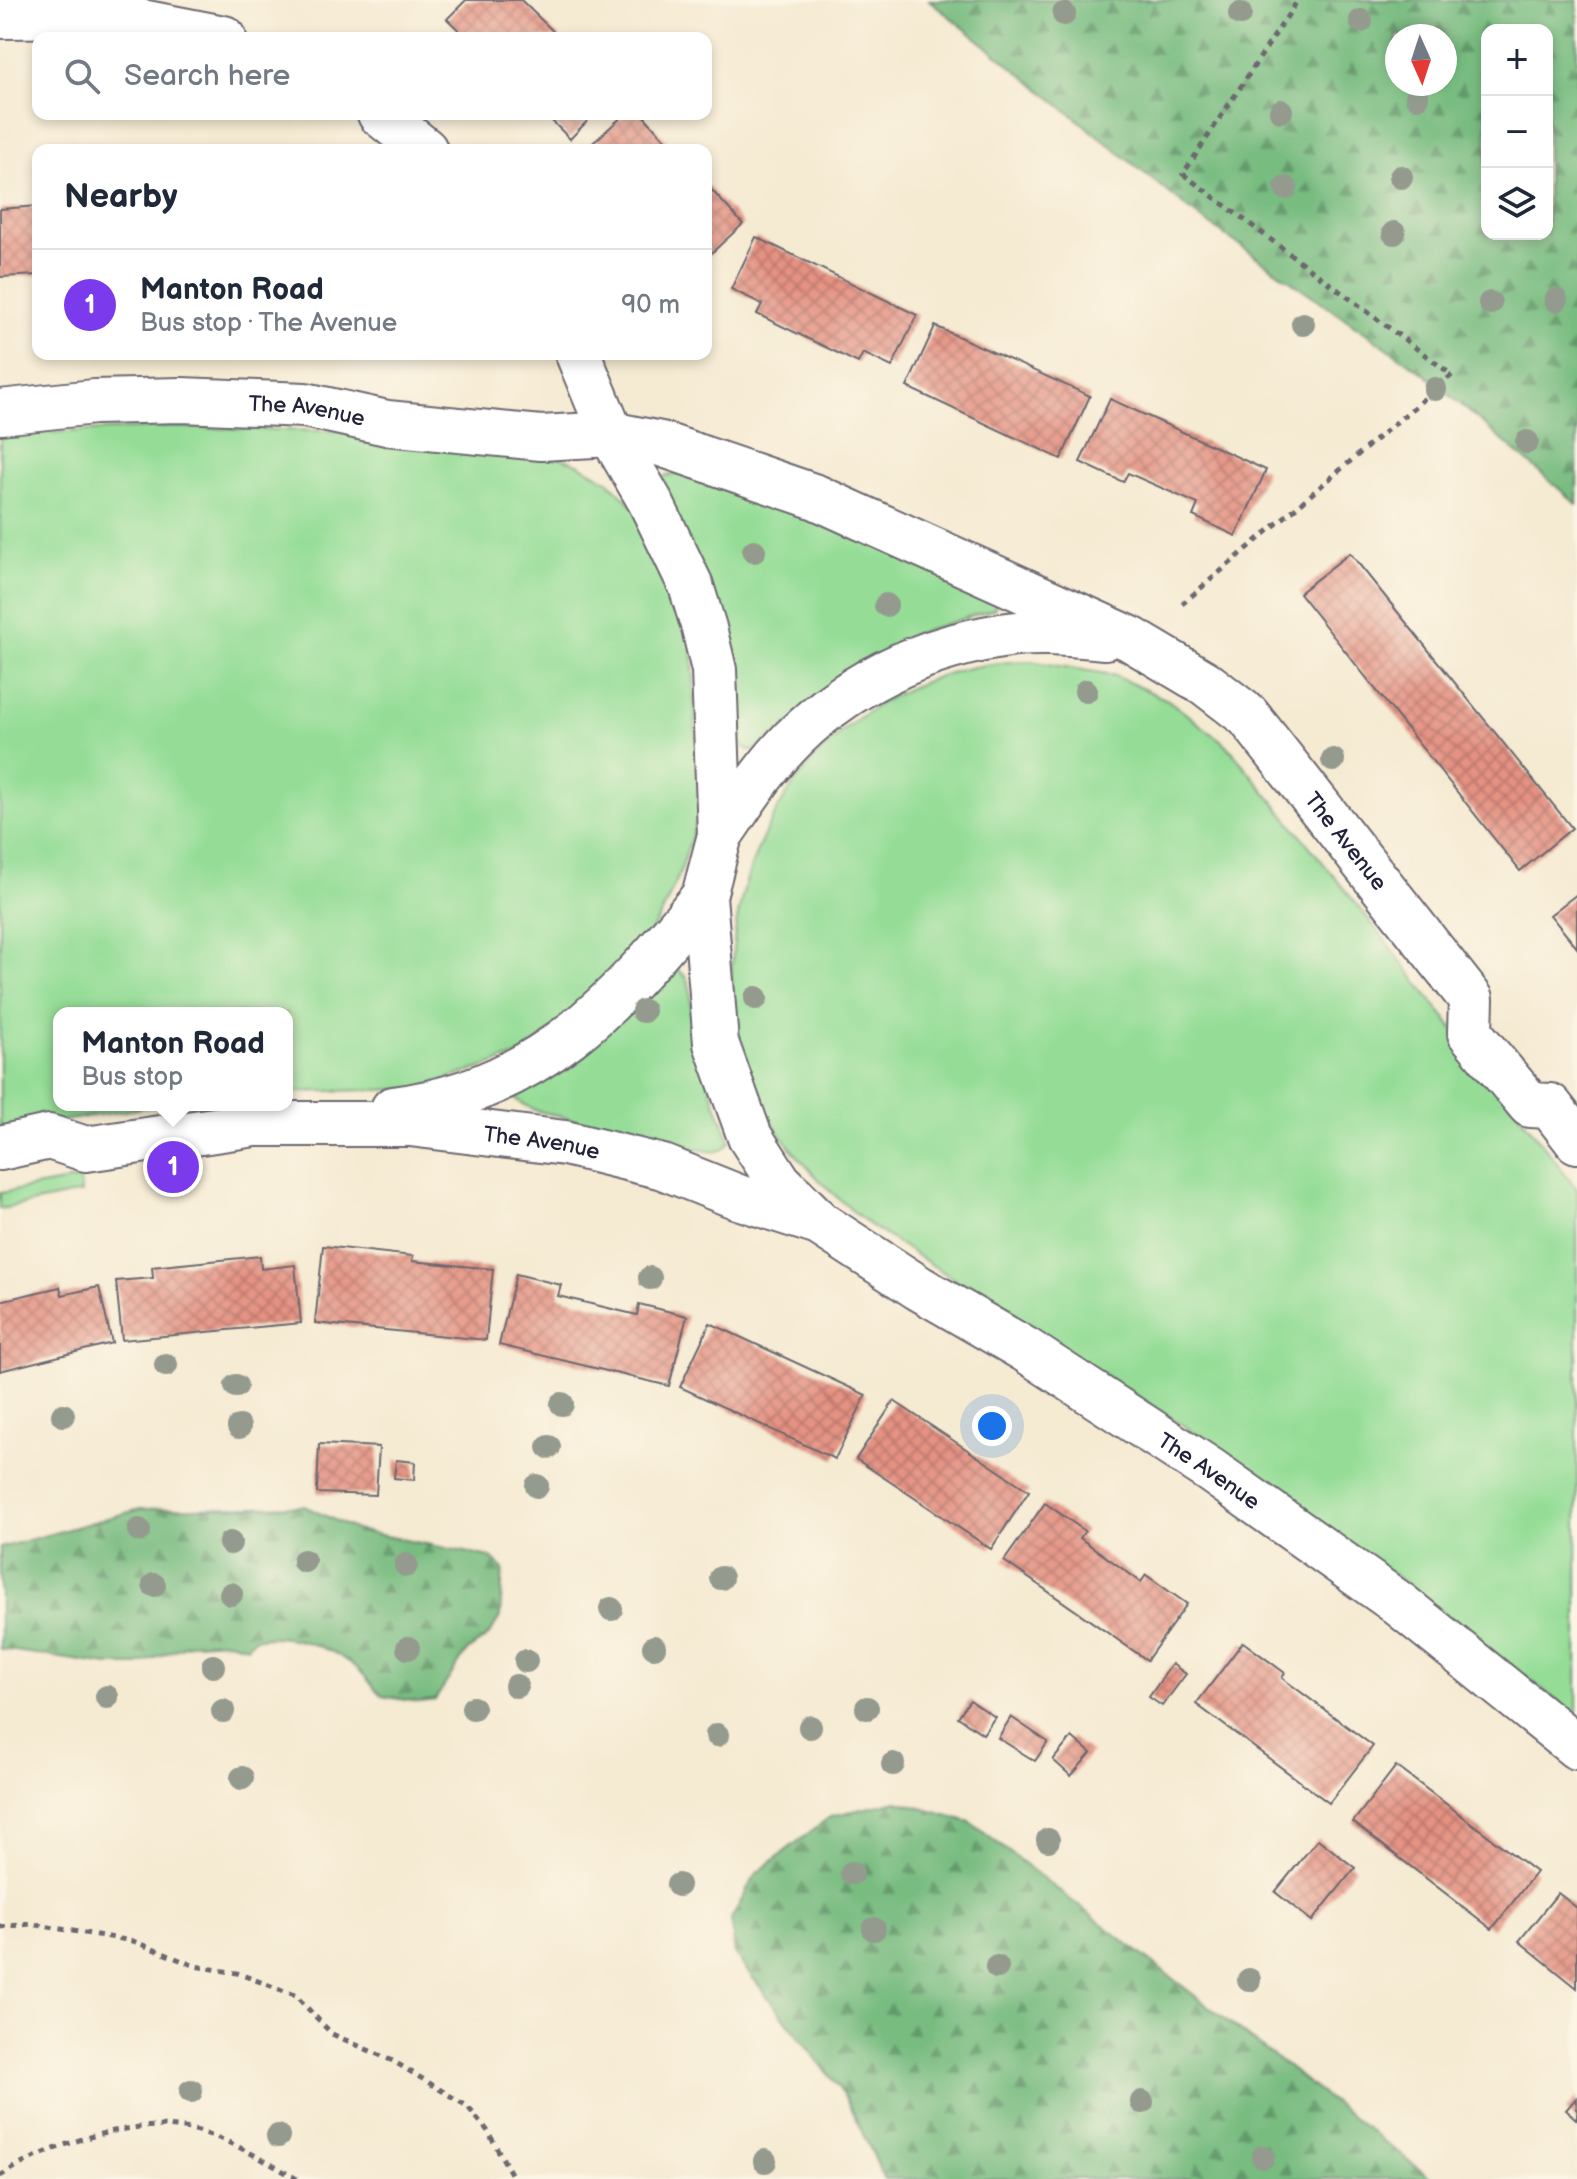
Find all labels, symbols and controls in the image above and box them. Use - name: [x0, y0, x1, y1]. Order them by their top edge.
- north arrow: [1385, 24, 1457, 96]
- map controls: [1481, 24, 1553, 240]
- button: +: [1481, 24, 1553, 96]
- search box: [32, 32, 712, 120]
- icon: search: [60, 54, 104, 98]
- text: Search here: [124, 58, 290, 94]
- button: −: [1481, 96, 1553, 168]
- button: layers: [1481, 168, 1553, 240]
- text: Nearby: [64, 176, 178, 217]
- text: Manton Road: [140, 272, 324, 308]
- text: 1: [85, 290, 95, 321]
- text: 90 m: [621, 290, 680, 321]
- text: Bus stop · The Avenue: [140, 308, 397, 339]
- street label: The Avenue: [248, 391, 367, 433]
- street label: The Avenue: [1298, 787, 1392, 896]
- popup: [53, 1007, 293, 1111]
- text: Manton Road: [81, 1026, 265, 1062]
- text: Bus stop: [81, 1062, 183, 1093]
- street label: The Avenue: [482, 1121, 603, 1166]
- pin: 1: [147, 1137, 199, 1197]
- your location: [972, 1406, 1012, 1446]
- street label: The Avenue: [1152, 1428, 1265, 1516]

